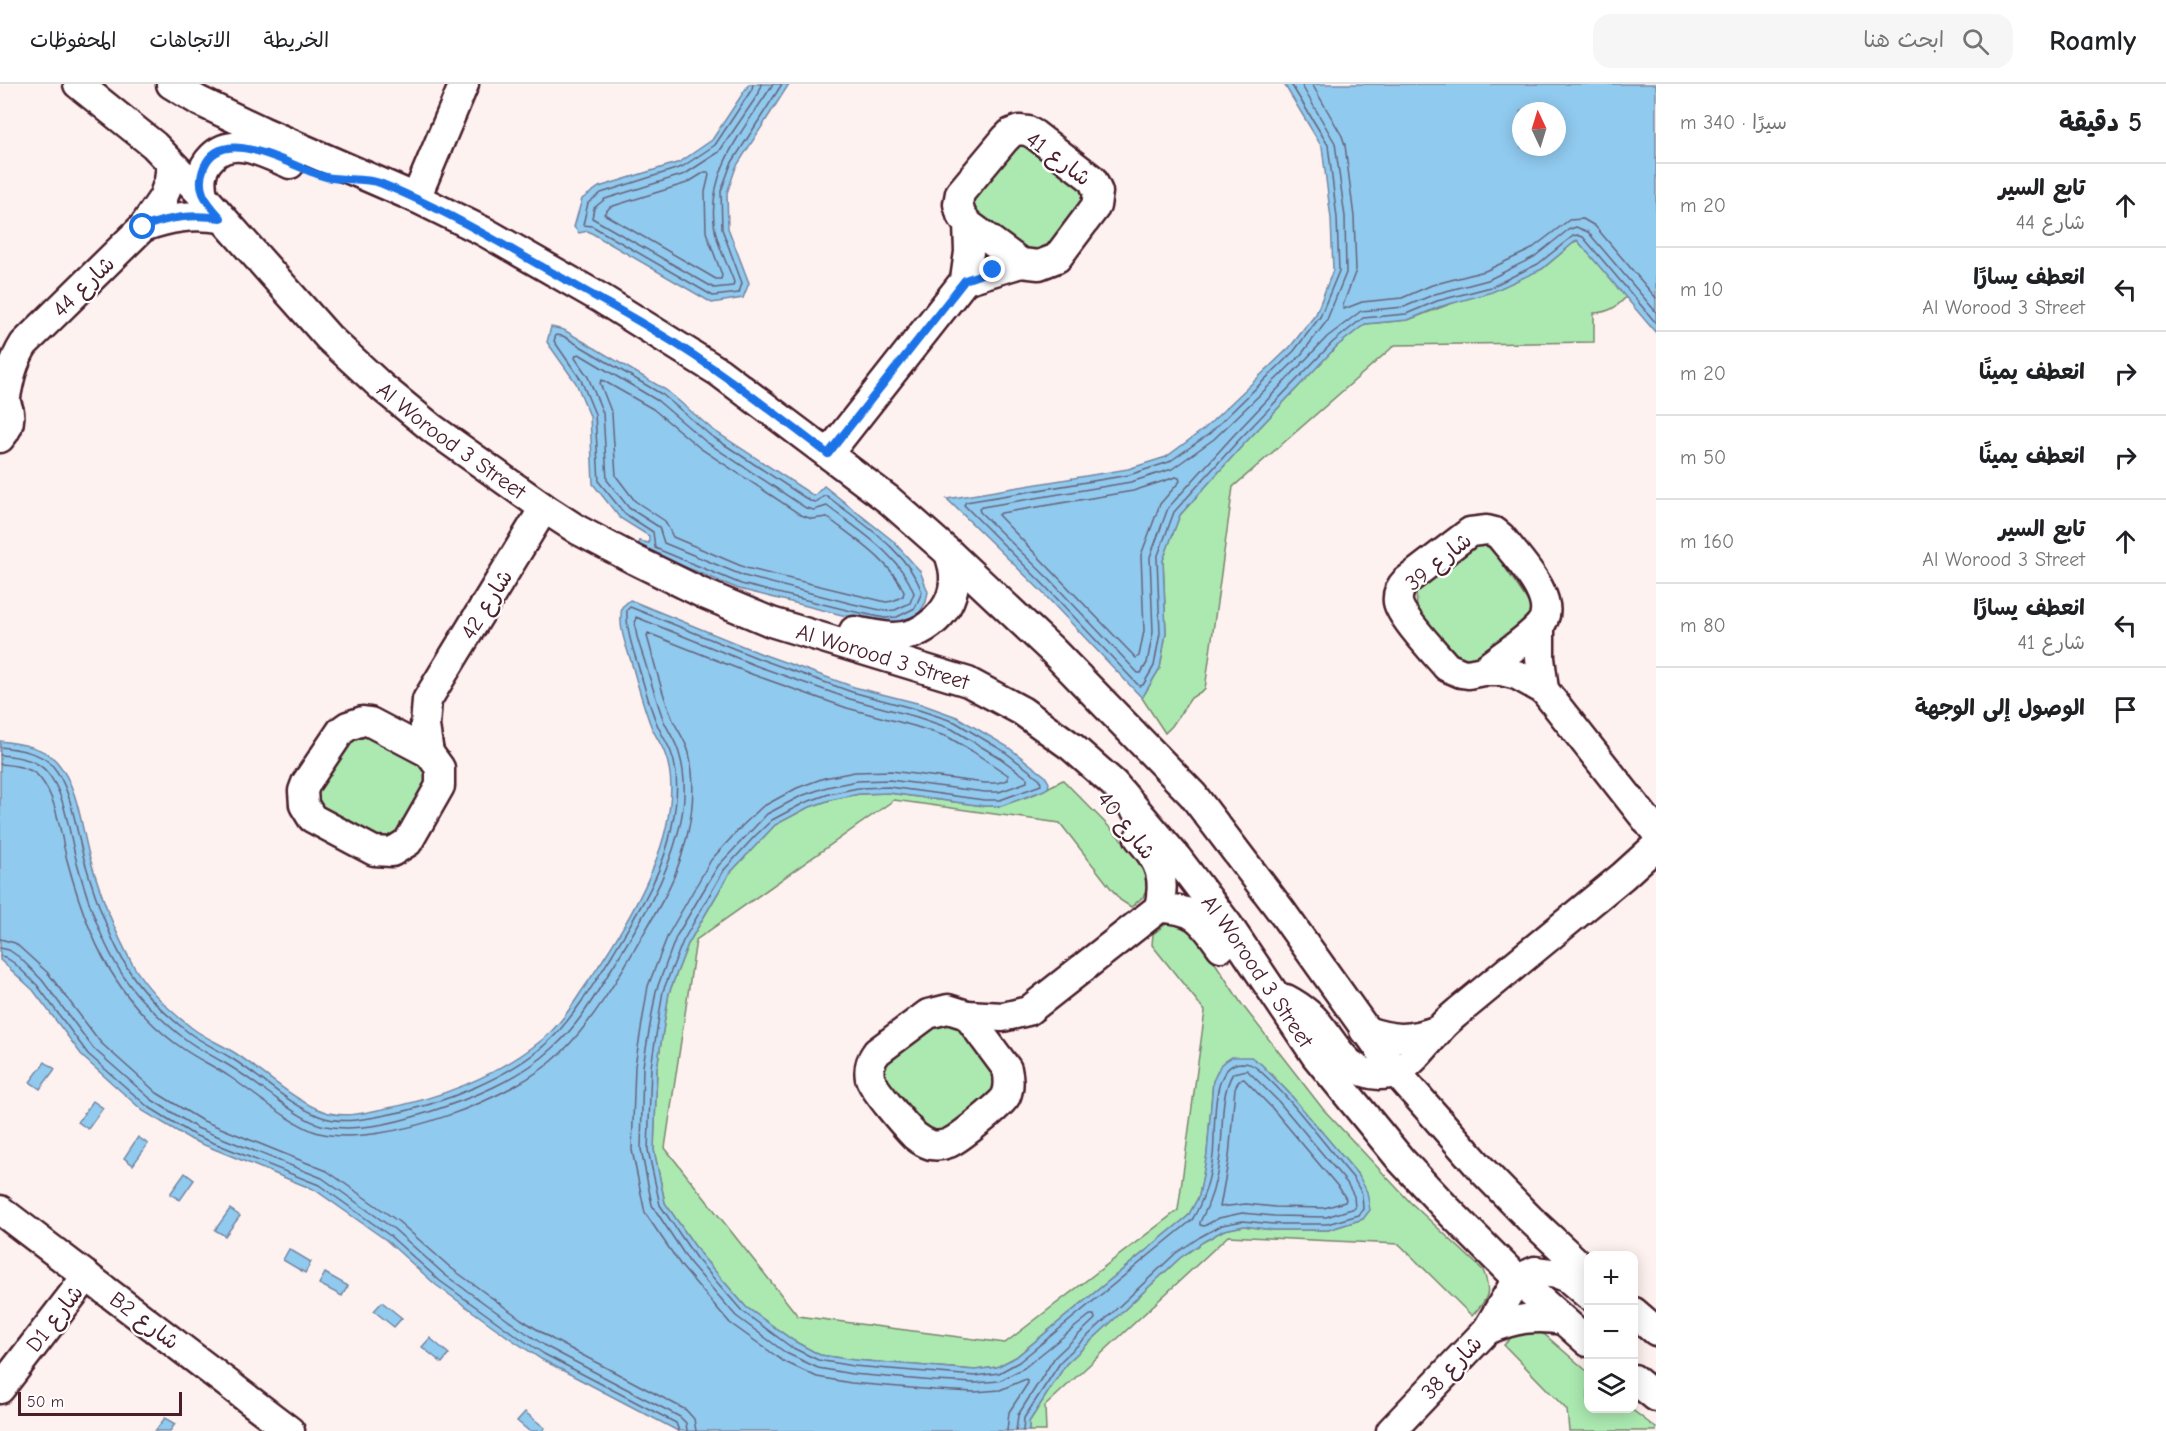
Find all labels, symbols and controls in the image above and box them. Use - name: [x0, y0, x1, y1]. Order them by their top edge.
- search box: [1593, 14, 2013, 68]
- icon: search: [1959, 25, 1992, 58]
- text: Roamly: [2049, 25, 2136, 57]
- text: ابحث هنا: [1863, 27, 1944, 53]
- text: المحفوظات: [30, 28, 116, 52]
- text: الاتجاهات: [149, 28, 231, 52]
- text: الخريطة: [264, 28, 329, 52]
- north arrow: [1512, 102, 1566, 156]
- text: 5 دقيقة: [2059, 108, 2142, 138]
- text: سيرًا · 340 m: [1680, 111, 1787, 134]
- street label: شارع 41: [1020, 126, 1096, 193]
- text: تابع السير: [1999, 175, 2085, 201]
- icon: ahead: [2109, 189, 2142, 222]
- text: 20 m: [1680, 194, 1726, 217]
- text: شارع 44: [2016, 211, 2085, 234]
- route start: [129, 213, 155, 239]
- street label: شارع 44: [47, 251, 122, 324]
- route end: [979, 256, 1005, 282]
- text: انعطف يسارًا: [1973, 264, 2085, 290]
- icon: left: [2109, 273, 2142, 306]
- text: 10 m: [1680, 278, 1723, 301]
- text: Al Worood 3 Street: [1922, 296, 2085, 319]
- icon: right: [2109, 357, 2142, 390]
- text: انعطف يمينًا: [1979, 359, 2085, 385]
- text: 20 m: [1680, 362, 1726, 385]
- street label: Al Worood 3 Street: [372, 377, 531, 505]
- icon: right: [2109, 441, 2142, 474]
- text: انعطف يمينًا: [1979, 443, 2085, 469]
- text: 50 m: [1680, 446, 1726, 469]
- text: تابع السير: [1999, 516, 2085, 542]
- icon: ahead: [2109, 525, 2142, 558]
- street label: شارع 39: [1400, 527, 1478, 598]
- text: 160 m: [1680, 530, 1734, 553]
- text: Al Worood 3 Street: [1922, 548, 2085, 571]
- street label: شارع 42: [455, 565, 520, 645]
- text: انعطف يسارًا: [1973, 595, 2085, 621]
- icon: left: [2109, 609, 2142, 642]
- text: 80 m: [1680, 614, 1726, 637]
- street label: Al Worood 3 Street: [793, 619, 973, 696]
- text: شارع 41: [2017, 631, 2085, 654]
- icon: arrive: [2109, 693, 2142, 726]
- text: الوصول إلى الوجهة: [1915, 695, 2085, 721]
- street label: شارع 40: [1090, 786, 1161, 866]
- street label: Al Worood 3 Street: [1196, 890, 1319, 1053]
- map controls: [1584, 1251, 1638, 1413]
- button: +: [1584, 1251, 1638, 1305]
- street label: D1 شارع: [21, 1280, 90, 1358]
- street label: B2 شارع: [103, 1286, 184, 1357]
- button: −: [1584, 1305, 1638, 1359]
- street label: شارع 38: [1416, 1330, 1489, 1406]
- button: layers: [1584, 1359, 1638, 1413]
- scale bar: [18, 1389, 182, 1416]
- text: 50 m: [27, 1393, 64, 1411]

